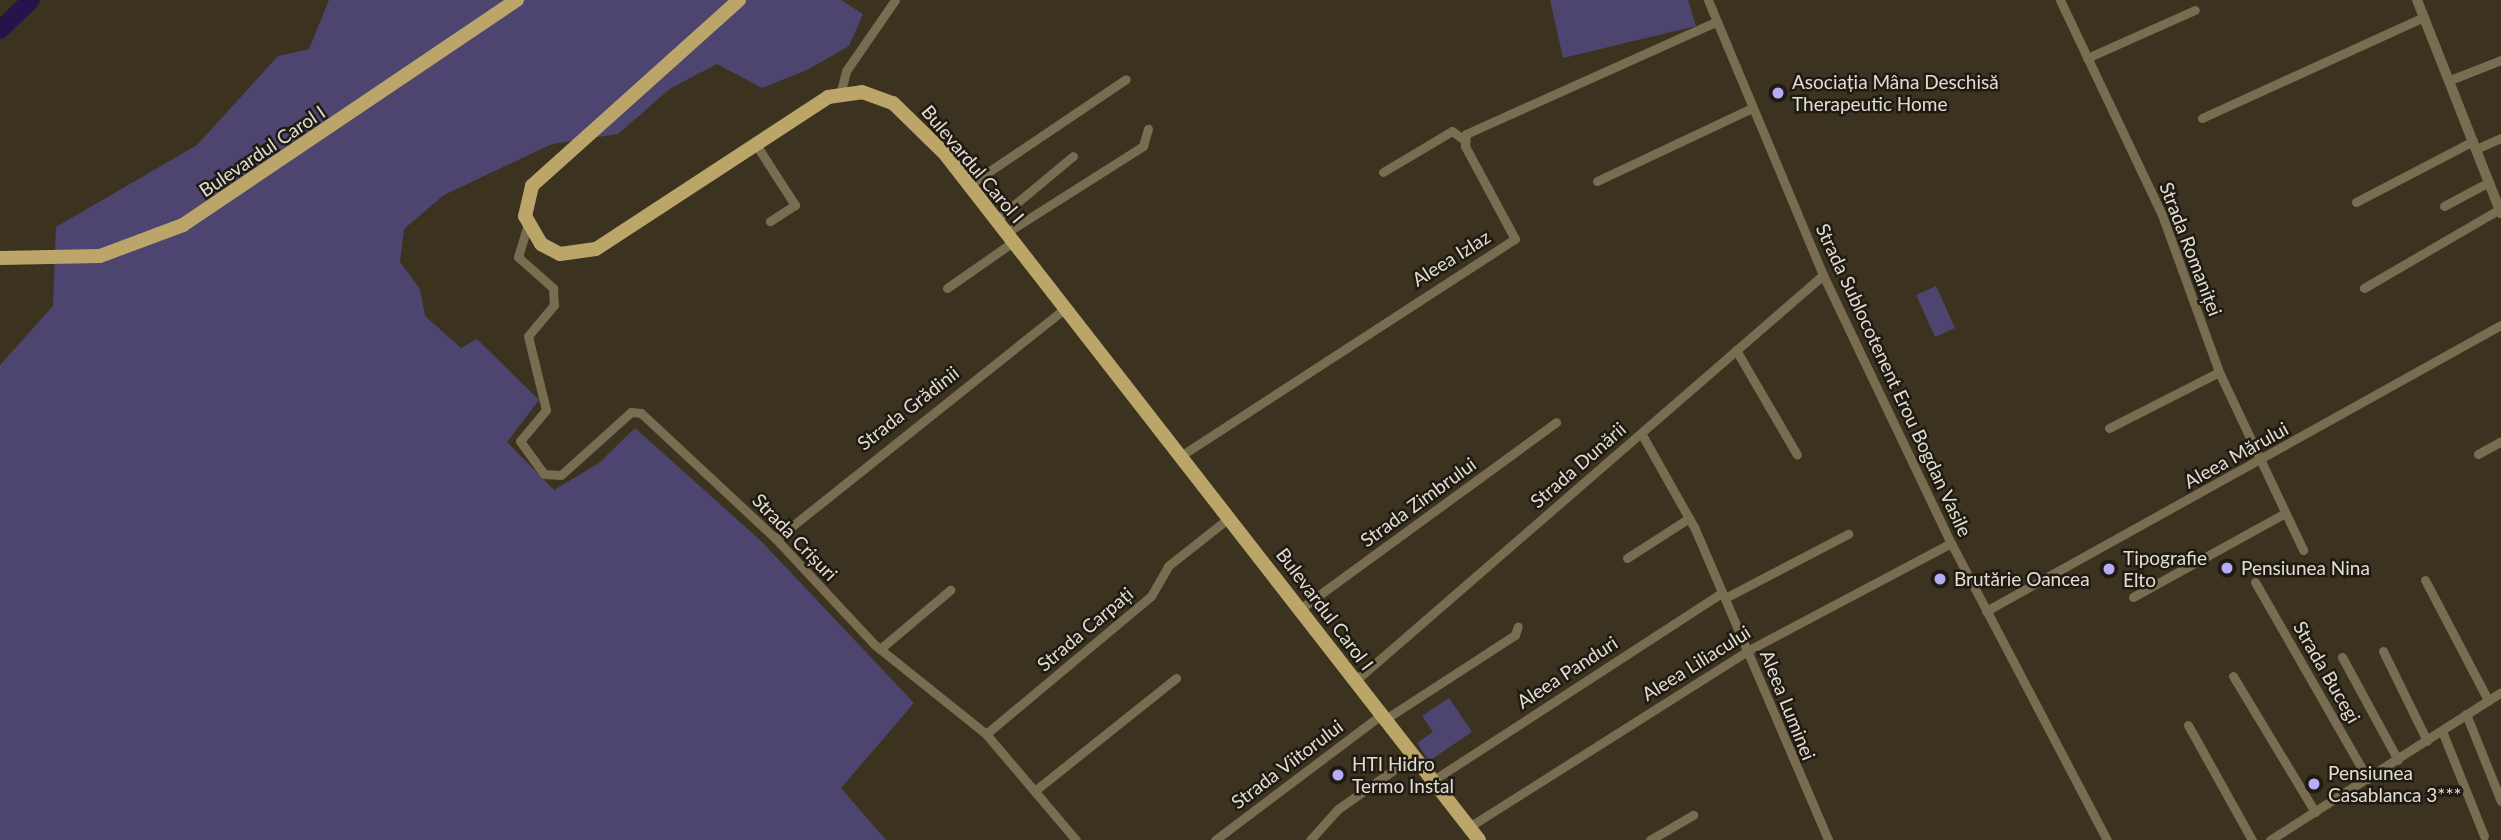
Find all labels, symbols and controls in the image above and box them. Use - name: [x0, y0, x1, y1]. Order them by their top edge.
- place label: Asociația Mâna Deschisă Therapeutic Home: [1792, 71, 1999, 115]
- marker: Asociația Mâna Deschisă Therapeutic Home: [1770, 85, 1786, 101]
- street label: Bulevardul Carol I: [195, 100, 329, 202]
- street label: Bulevardul Carol I: [917, 100, 1029, 228]
- street label: Strada Romaniței: [2155, 179, 2227, 319]
- street label: Strada Sublocotenent Erou Bogdan Vasile: [1811, 220, 1977, 540]
- street label: Aleea Izlaz: [1408, 225, 1494, 291]
- street label: Strada Grădinii: [853, 361, 963, 455]
- street label: Strada Dunării: [1526, 417, 1630, 513]
- street label: Aleea Mărului: [2180, 417, 2292, 493]
- street label: Strada Zimbrului: [1356, 452, 1480, 552]
- street label: Strada Crișuri: [748, 489, 842, 585]
- street label: Bulevardul Carol I: [1272, 543, 1378, 675]
- place label: Tipografie Elto: [2123, 547, 2207, 591]
- place label: Pensiunea Nina: [2241, 557, 2370, 579]
- marker: Pensiunea Nina: [2219, 560, 2235, 576]
- marker: Tipografie Elto: [2101, 561, 2117, 577]
- place label: Brutărie Oancea: [1954, 568, 2090, 590]
- marker: Brutărie Oancea: [1932, 571, 1948, 587]
- street label: Strada Carpați: [1032, 582, 1138, 676]
- street label: Strada Bucegi: [2289, 617, 2365, 727]
- street label: Aleea Liliacului: [1637, 621, 1755, 705]
- street label: Aleea Panduri: [1512, 631, 1622, 713]
- street label: Aleea Luminei: [1756, 647, 1820, 763]
- street label: Strada Viitorului: [1226, 714, 1348, 814]
- place label: HTI Hidro Termo Instal: [1352, 753, 1454, 797]
- place label: Pensiunea Casablanca 3***: [2328, 762, 2462, 806]
- marker: HTI Hidro Termo Instal: [1330, 767, 1346, 783]
- marker: Pensiunea Casablanca 3***: [2306, 776, 2322, 792]

